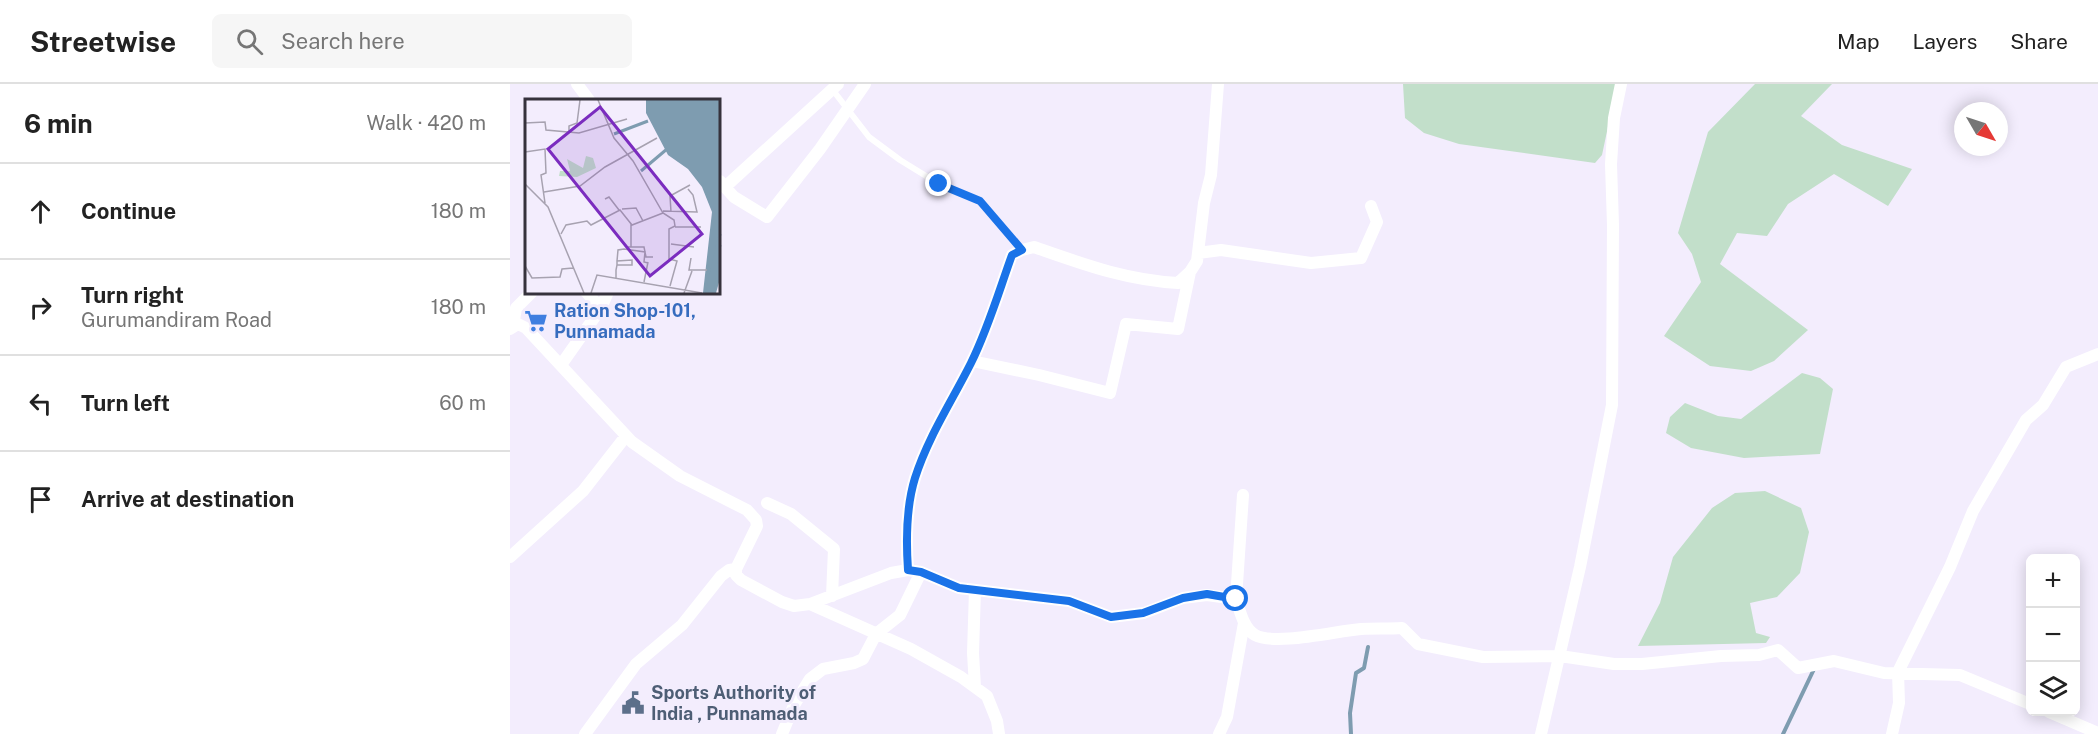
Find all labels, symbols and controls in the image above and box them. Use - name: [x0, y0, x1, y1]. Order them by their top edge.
- search box: [212, 14, 632, 68]
- text: Streetwise: [30, 25, 176, 58]
- icon: search: [233, 25, 266, 58]
- text: Search here: [281, 28, 405, 54]
- text: Map: [1837, 29, 1880, 54]
- text: Layers: [1913, 29, 1977, 54]
- text: Share: [2010, 29, 2068, 54]
- inset map: [525, 99, 720, 294]
- north arrow: [1954, 102, 2008, 156]
- text: 6 min: [24, 108, 93, 139]
- text: Walk · 420 m: [366, 111, 486, 135]
- route end: [925, 170, 951, 196]
- icon: ahead: [24, 195, 57, 228]
- text: Continue: [81, 198, 176, 224]
- text: 180 m: [431, 199, 486, 223]
- text: Turn right: [81, 282, 184, 308]
- icon: right: [24, 291, 57, 324]
- text: 180 m: [431, 295, 486, 319]
- place label: Ration Shop-101, Punnamada: [554, 300, 696, 342]
- text: Gurumandiram Road: [81, 308, 272, 332]
- supermarket icon: Ration Shop-101, Punnamada: [523, 308, 549, 334]
- icon: left: [24, 387, 57, 420]
- text: Turn left: [81, 390, 170, 416]
- text: 60 m: [439, 391, 486, 415]
- icon: arrive: [24, 483, 57, 516]
- text: Arrive at destination: [81, 486, 294, 512]
- map controls: [2026, 554, 2080, 716]
- button: +: [2026, 554, 2080, 608]
- route start: [1222, 585, 1248, 611]
- button: −: [2026, 608, 2080, 662]
- button: layers: [2026, 662, 2080, 716]
- place label: Sports Authority of India , Punnamada: [651, 682, 816, 724]
- public building icon: Sports Authority of India , Punnamada: [620, 690, 646, 716]

